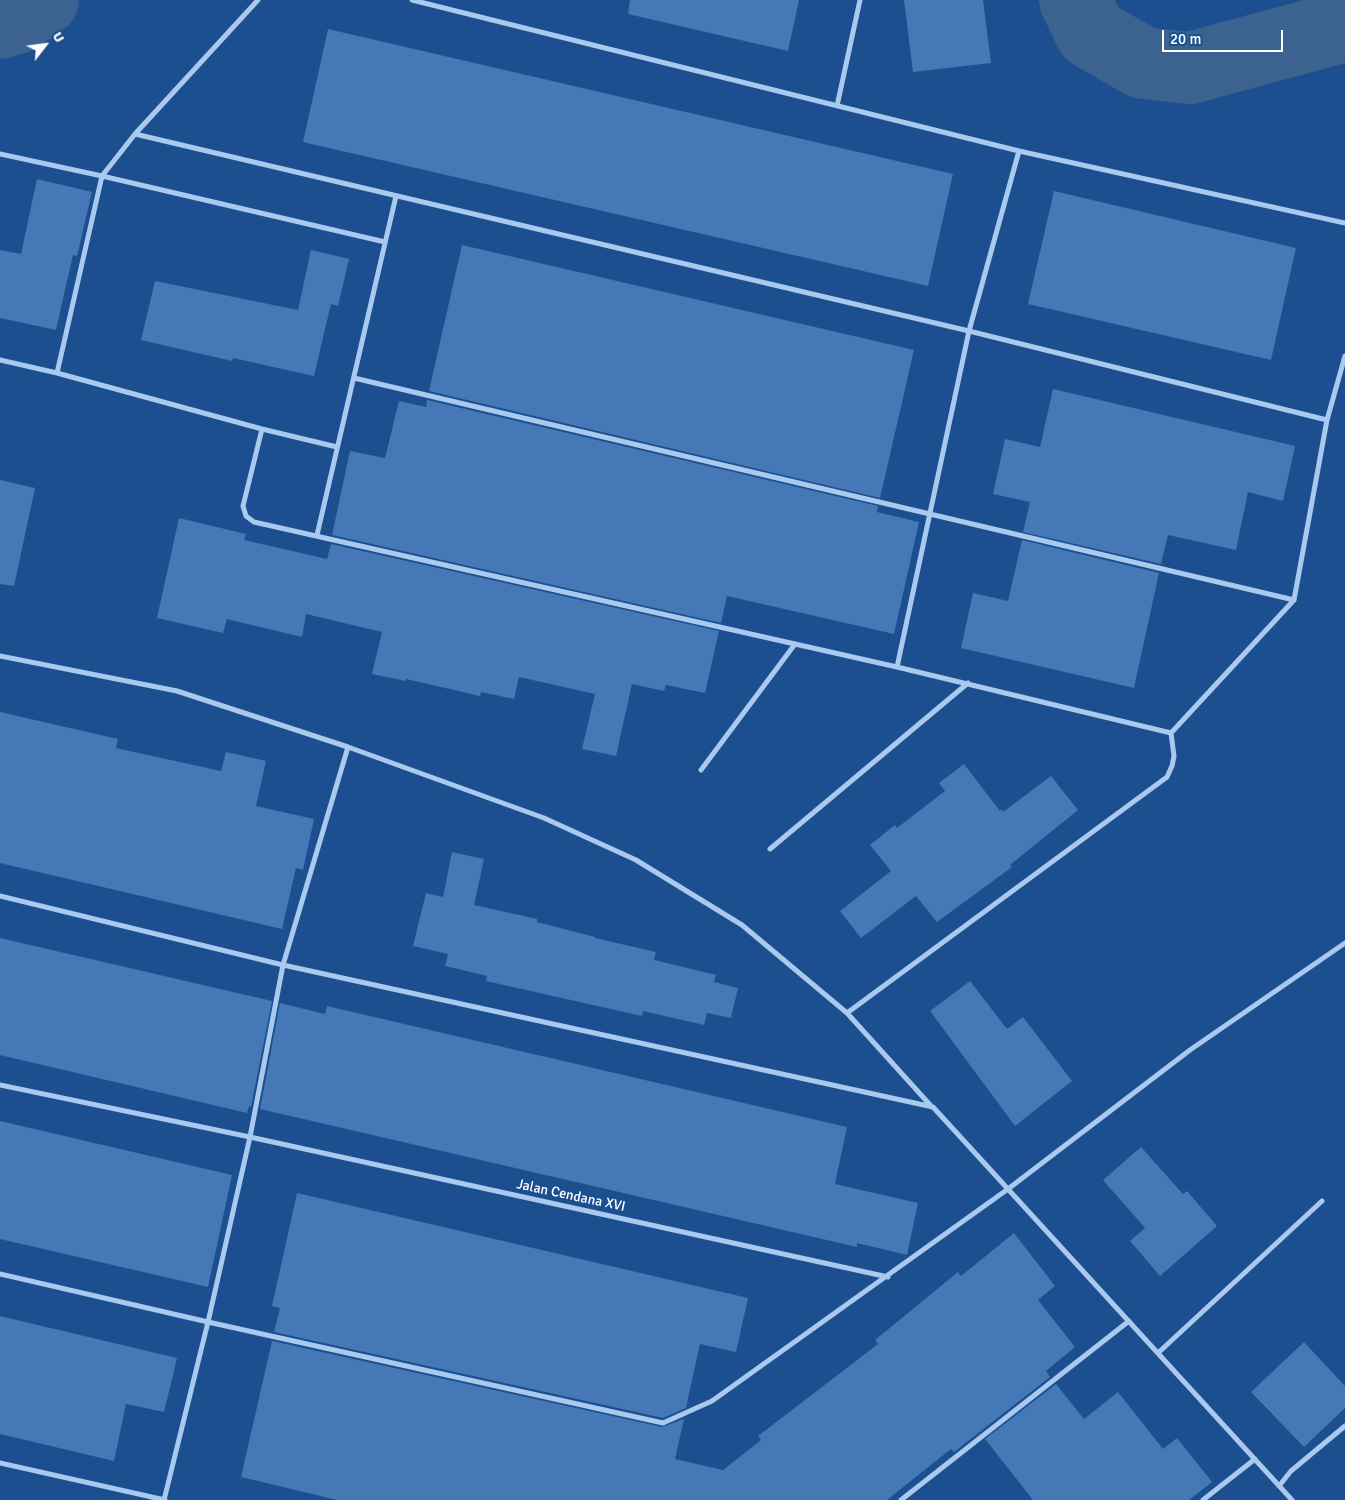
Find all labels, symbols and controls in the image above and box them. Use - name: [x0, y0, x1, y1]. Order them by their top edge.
- north arrow: [20, 20, 70, 70]
- scale bar: [1165, 20, 1286, 52]
- text: U: [49, 29, 68, 46]
- text: 20 m: [1170, 30, 1201, 48]
- street label: Jalan Cendana XVI: [515, 1176, 627, 1216]

